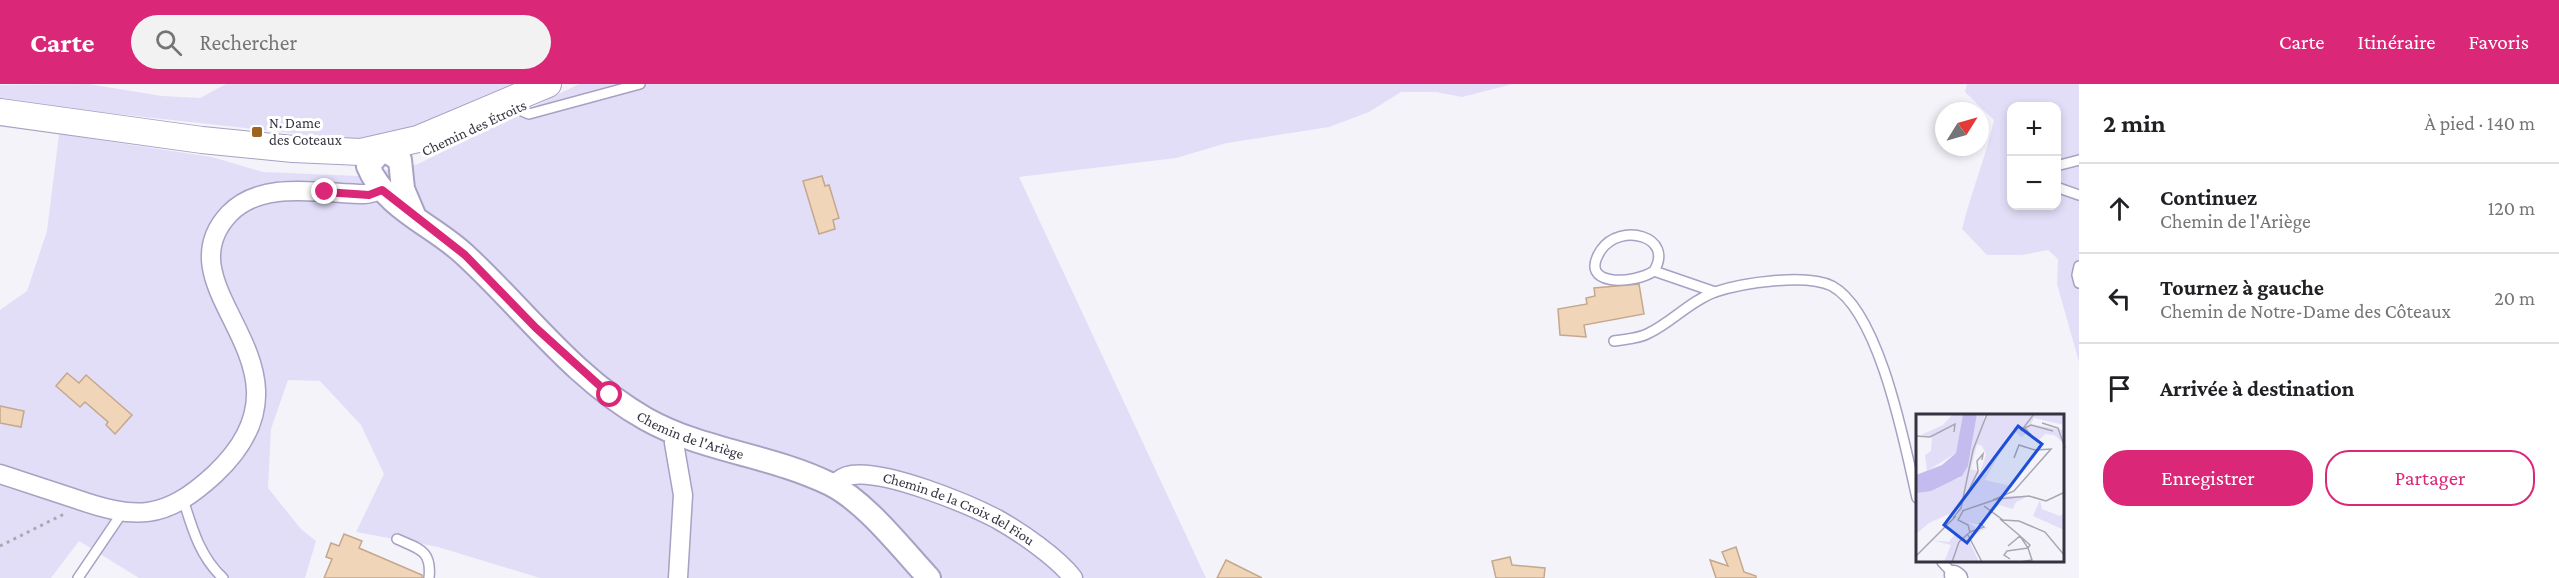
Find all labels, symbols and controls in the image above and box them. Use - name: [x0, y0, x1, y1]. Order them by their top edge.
- search box: [131, 15, 551, 69]
- icon: search: [152, 26, 185, 59]
- text: Carte: [30, 27, 95, 58]
- text: Rechercher: [200, 30, 297, 55]
- text: Carte: [2279, 30, 2325, 54]
- text: Itinéraire: [2358, 30, 2435, 54]
- text: Favoris: [2468, 30, 2529, 54]
- street label: Chemin des Étroits: [419, 97, 529, 159]
- north arrow: [1935, 102, 1989, 156]
- map controls: [2007, 102, 2061, 210]
- button: +: [2007, 102, 2061, 156]
- text: 2 min: [2103, 109, 2166, 138]
- text: À pied · 140 m: [2425, 112, 2535, 134]
- place label: N. Dame des Coteaux: [269, 115, 342, 148]
- marker: N. Dame des Coteaux: [250, 125, 264, 139]
- button: −: [2007, 156, 2061, 210]
- route end: [311, 178, 337, 204]
- text: Continuez: [2160, 185, 2257, 210]
- icon: ahead: [2103, 192, 2136, 225]
- text: 120 m: [2488, 197, 2535, 219]
- text: Chemin de l'Ariège: [2160, 210, 2311, 232]
- text: Tournez à gauche: [2160, 275, 2324, 300]
- icon: left: [2103, 282, 2136, 315]
- text: 20 m: [2494, 287, 2535, 309]
- text: Chemin de Notre-Dame des Côteaux: [2160, 300, 2451, 322]
- icon: arrive: [2103, 372, 2136, 405]
- text: Arrivée à destination: [2160, 376, 2354, 401]
- route start: [596, 381, 622, 407]
- street label: Chemin de l'Ariège: [634, 407, 746, 462]
- inset map: [1916, 414, 2064, 563]
- button: Enregistrer: [2103, 450, 2313, 506]
- button: Partager: [2325, 450, 2535, 506]
- street label: Chemin de la Croix del Fiou: [881, 469, 1038, 549]

